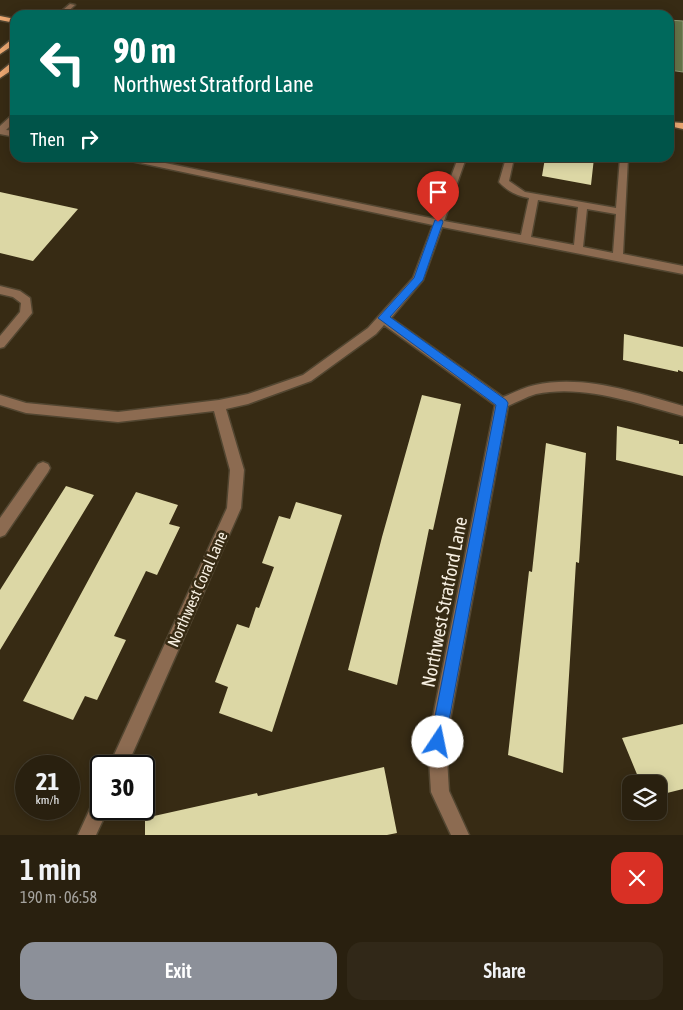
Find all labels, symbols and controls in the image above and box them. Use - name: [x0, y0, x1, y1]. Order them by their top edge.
- icon: left: [30, 30, 95, 95]
- text: 90 m: [113, 30, 176, 70]
- text: Northwest Stratford Lane: [113, 71, 314, 97]
- icon: right: [75, 125, 103, 153]
- text: Then: [30, 128, 65, 150]
- pin: [417, 171, 459, 222]
- icon: arrive: [424, 178, 452, 206]
- street label: Northwest Stratford Lane: [417, 515, 471, 689]
- street label: Northwest Coral Lane: [163, 528, 231, 650]
- position arrow: [411, 715, 463, 767]
- speed limit sign: 30: [90, 755, 155, 820]
- text: 21: [36, 767, 59, 795]
- map controls: [622, 775, 667, 820]
- button: layers: [622, 775, 667, 820]
- text: km/h: [36, 793, 59, 807]
- text: 1 min: [20, 852, 81, 886]
- button: close: [611, 852, 663, 904]
- text: 190 m · 06:58: [20, 888, 97, 906]
- button: Exit: [20, 942, 337, 1000]
- button: Share: [347, 942, 663, 1000]

